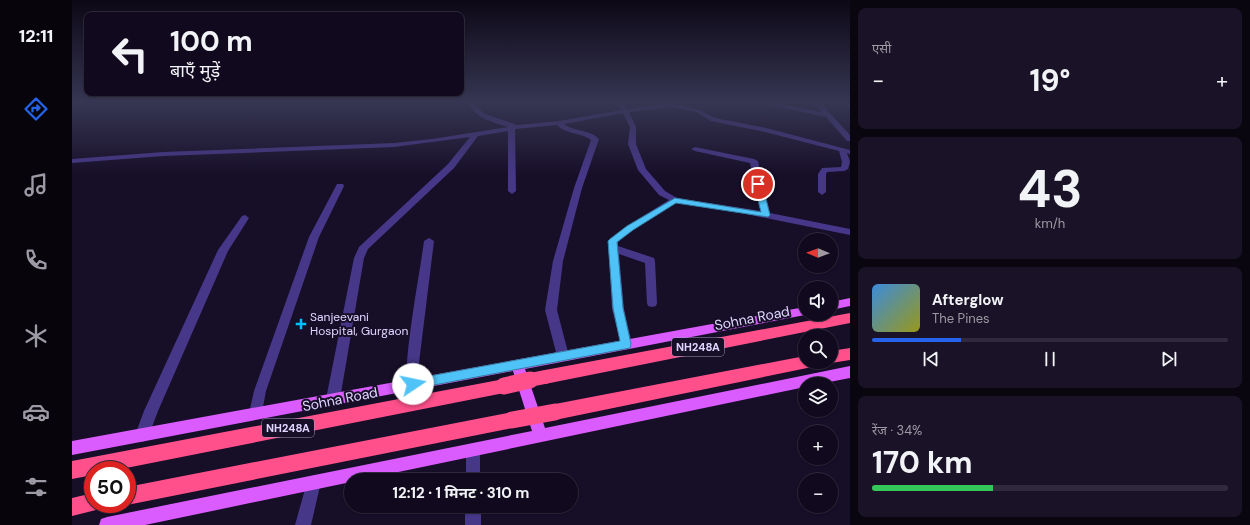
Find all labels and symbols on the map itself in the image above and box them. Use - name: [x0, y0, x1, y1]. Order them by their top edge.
- pin: [741, 167, 775, 201]
- north arrow: [798, 233, 838, 273]
- street label: Sohna Road: [713, 302, 791, 334]
- place label: Sanjeevani Hospital, Gurgaon: [310, 309, 409, 339]
- marker: Sanjeevani Hospital, Gurgaon: [295, 318, 307, 330]
- road number: NH248A: [672, 338, 724, 356]
- position arrow: [392, 363, 434, 405]
- street label: Sohna Road: [301, 383, 379, 415]
- road number: NH248A: [262, 419, 314, 437]
- speed limit sign: 50: [84, 461, 136, 513]

